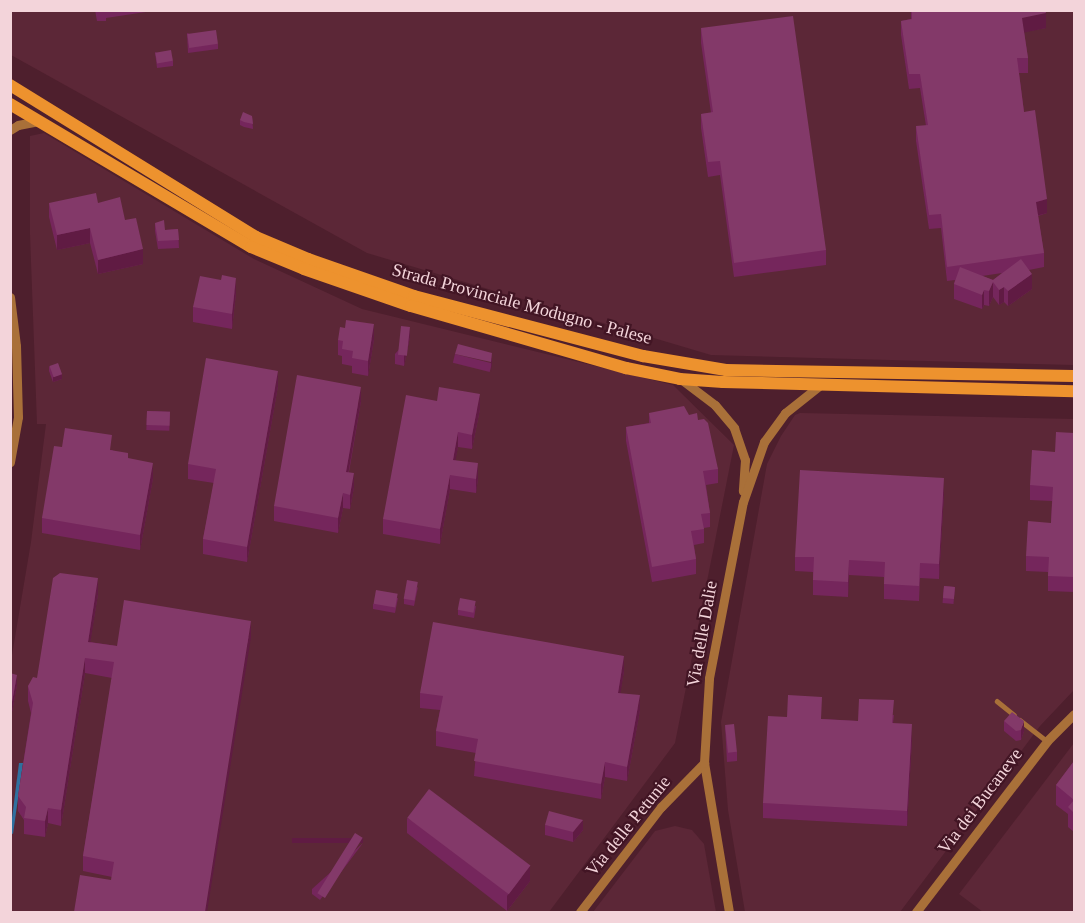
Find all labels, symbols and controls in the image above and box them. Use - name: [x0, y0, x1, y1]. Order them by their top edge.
- street label: Strada Provinciale Modugno - Palese: [390, 259, 654, 349]
- street label: Via delle Dalie: [682, 579, 722, 689]
- street label: Via dei Bucaneve: [933, 744, 1027, 858]
- street label: Via delle Petunie: [581, 771, 675, 881]

